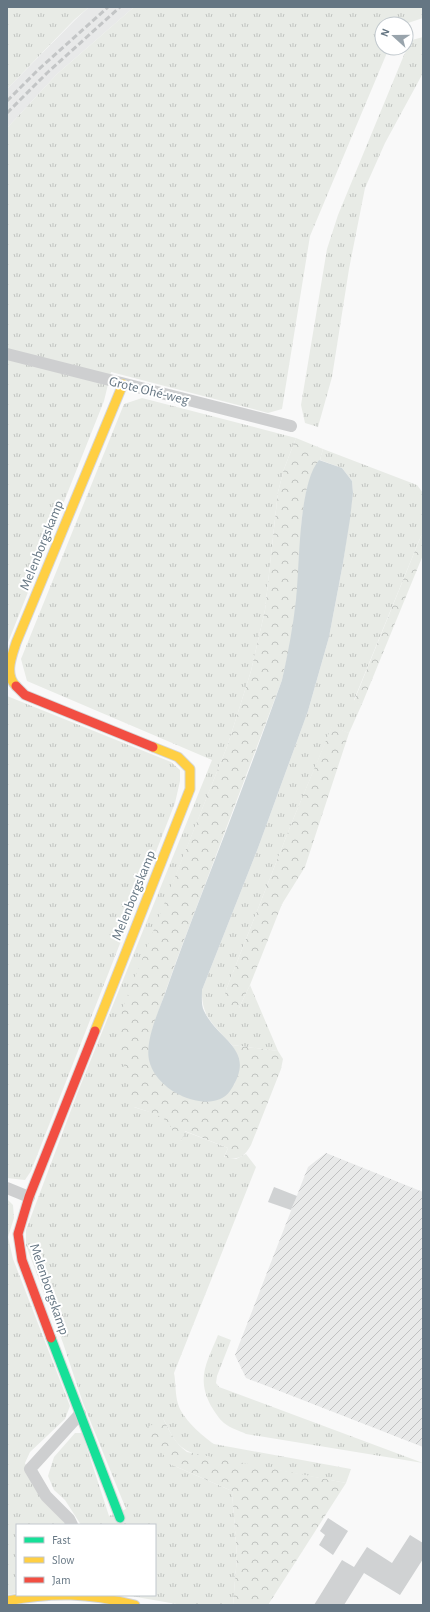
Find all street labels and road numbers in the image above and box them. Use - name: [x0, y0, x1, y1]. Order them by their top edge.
- street label: Grote Ohé-weg: [108, 374, 190, 408]
- street label: Melenborgskamp: [18, 498, 66, 592]
- street label: Melenborgskamp: [110, 848, 158, 942]
- street label: Melenborgskamp: [27, 1242, 71, 1337]

